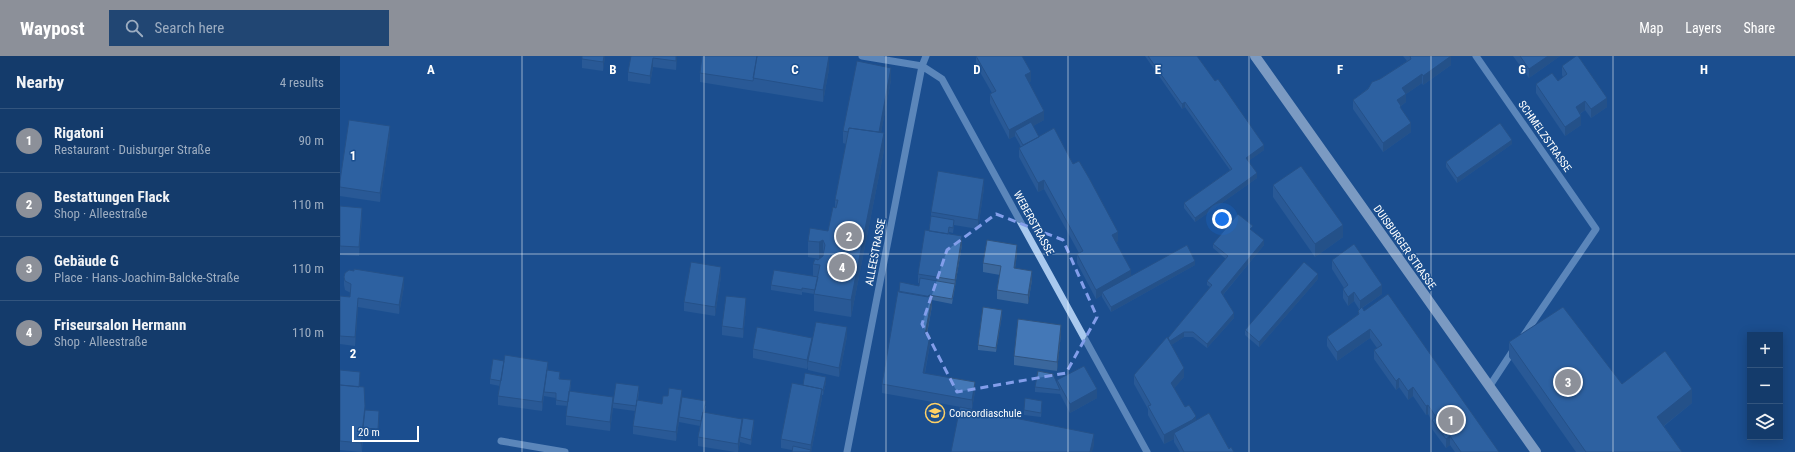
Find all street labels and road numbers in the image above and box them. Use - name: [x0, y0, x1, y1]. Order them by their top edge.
- street label: SCHMELZSTRASSE: [1515, 98, 1574, 175]
- street label: WEBERSTRASSE: [1011, 189, 1057, 258]
- street label: DUISBURGER STRASSE: [1371, 203, 1439, 292]
- street label: ALLEESTRASSE: [863, 217, 888, 287]

